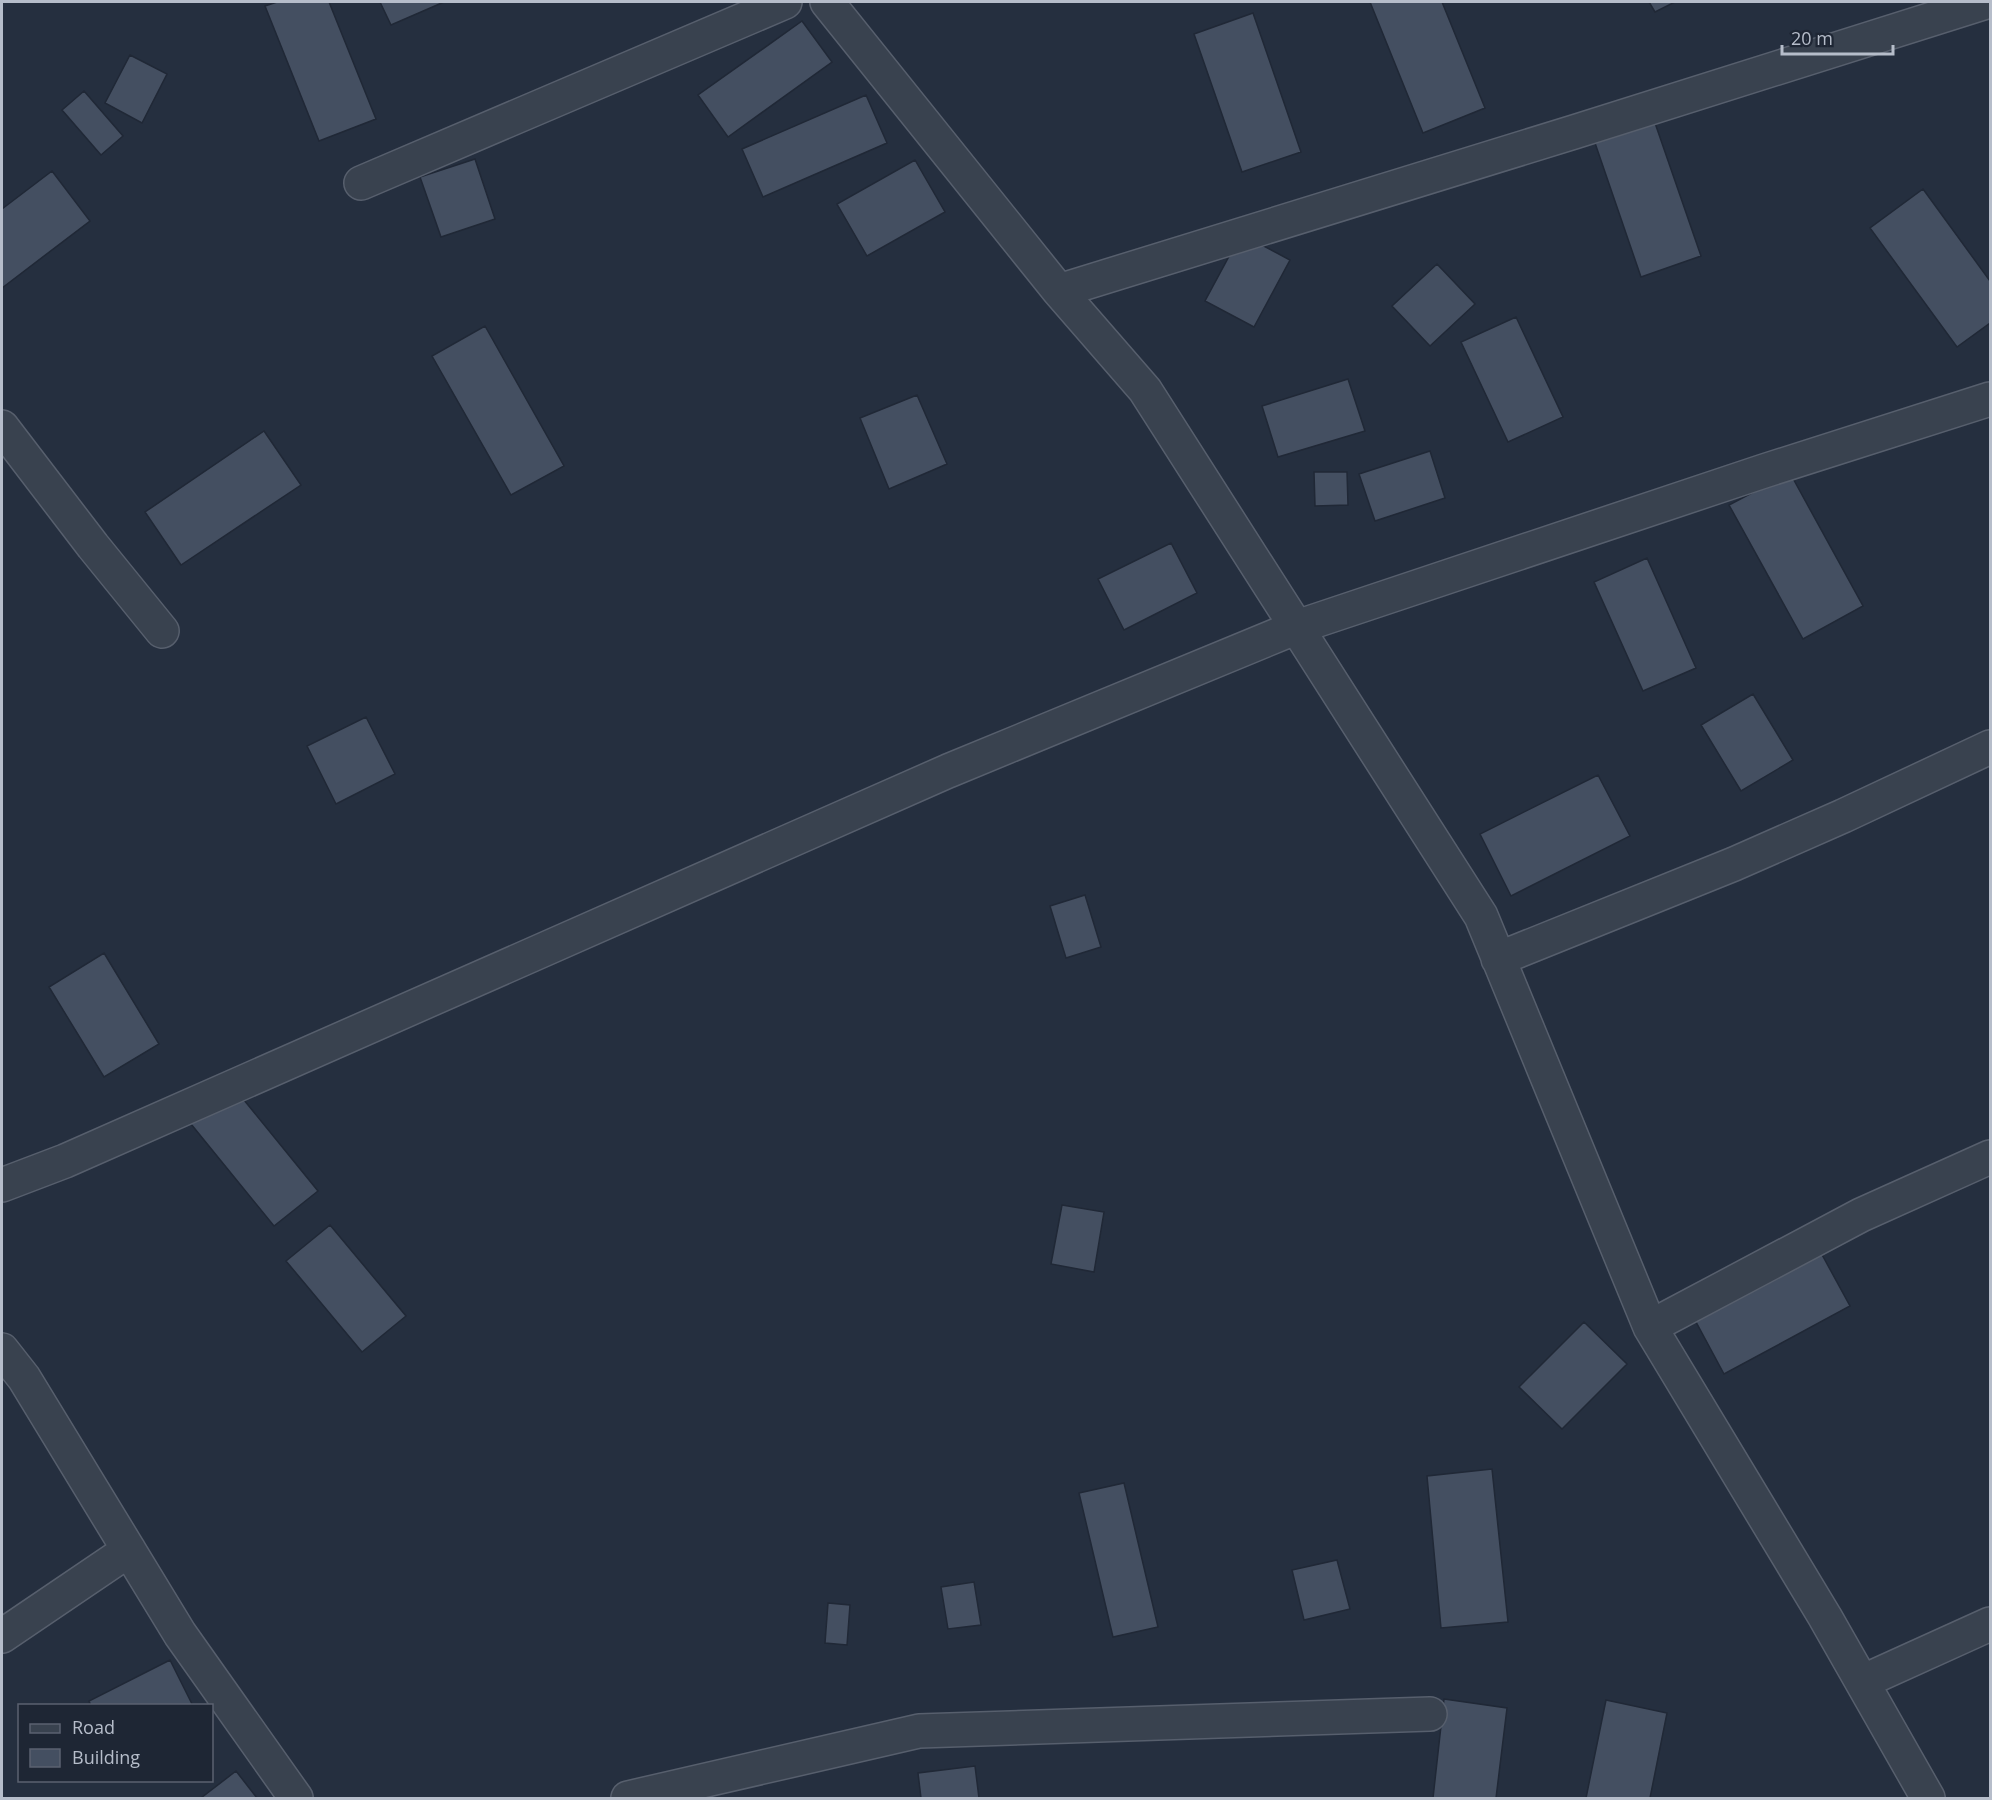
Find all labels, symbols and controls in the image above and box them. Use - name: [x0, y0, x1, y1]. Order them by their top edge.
- scale bar: [1782, 18, 1893, 56]
- text: 20 m: [1791, 26, 1833, 50]
- legend: [18, 1704, 213, 1782]
- text: Road: [72, 1715, 115, 1739]
- text: Building: [72, 1745, 140, 1769]

